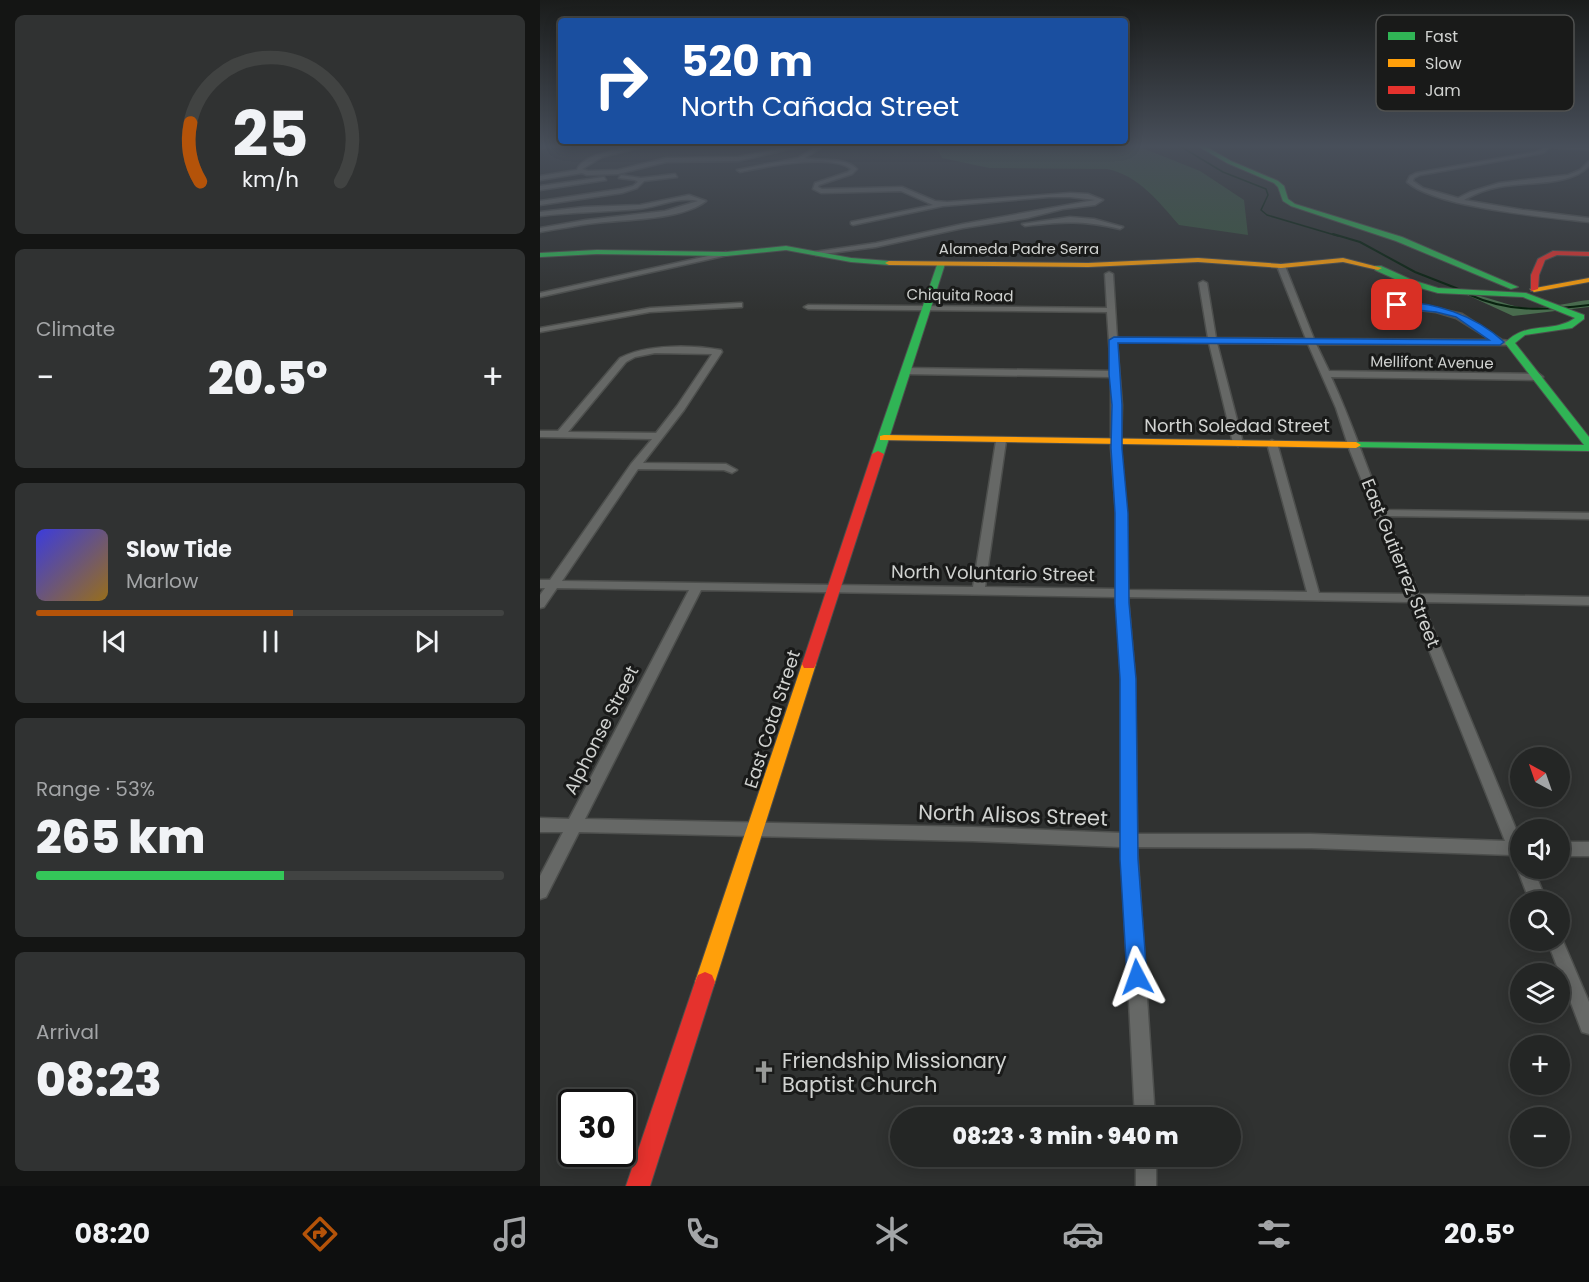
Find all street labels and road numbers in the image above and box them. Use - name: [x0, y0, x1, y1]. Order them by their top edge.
- street label: Alameda Padre Serra: [939, 238, 1099, 259]
- street label: Chiquita Road: [906, 284, 1014, 306]
- street label: Mellifont Avenue: [1370, 350, 1494, 374]
- street label: North Soledad Street: [1144, 413, 1330, 438]
- street label: East Gutierrez Street: [1356, 475, 1446, 651]
- street label: North Voluntario Street: [891, 559, 1095, 587]
- street label: East Cota Street: [738, 647, 806, 791]
- street label: Alphonse Street: [558, 661, 644, 799]
- street label: North Alisos Street: [918, 797, 1108, 833]

